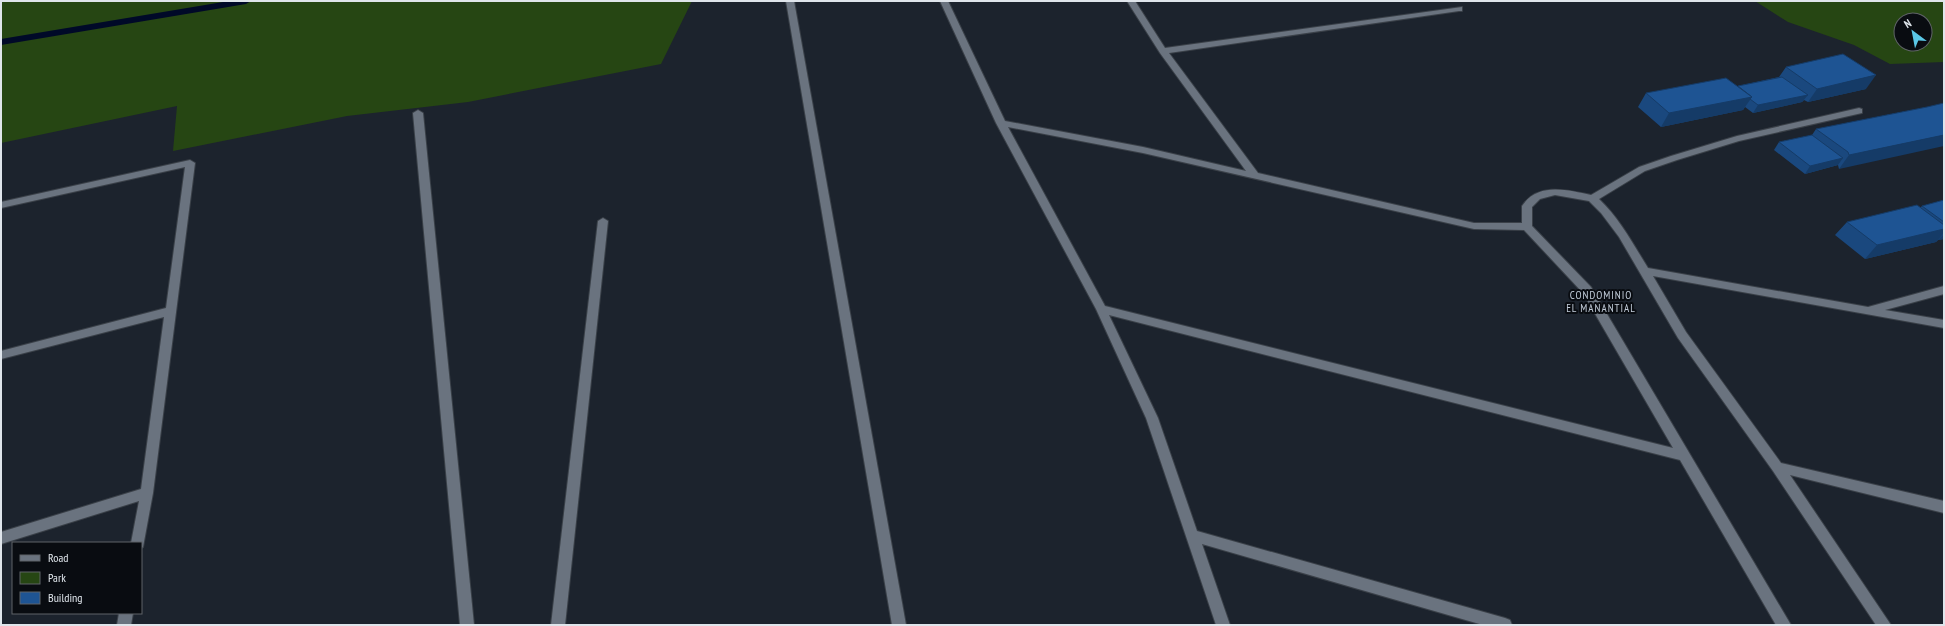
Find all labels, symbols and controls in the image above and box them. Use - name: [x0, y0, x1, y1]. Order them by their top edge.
- north arrow: [1893, 12, 1933, 52]
- text: N: [1901, 16, 1914, 31]
- district label: CONDOMINIO EL MANANTIAL: [1566, 288, 1636, 315]
- legend: [12, 542, 142, 614]
- text: Road: [48, 550, 68, 565]
- text: Park: [48, 570, 66, 585]
- text: Building: [48, 590, 83, 605]

